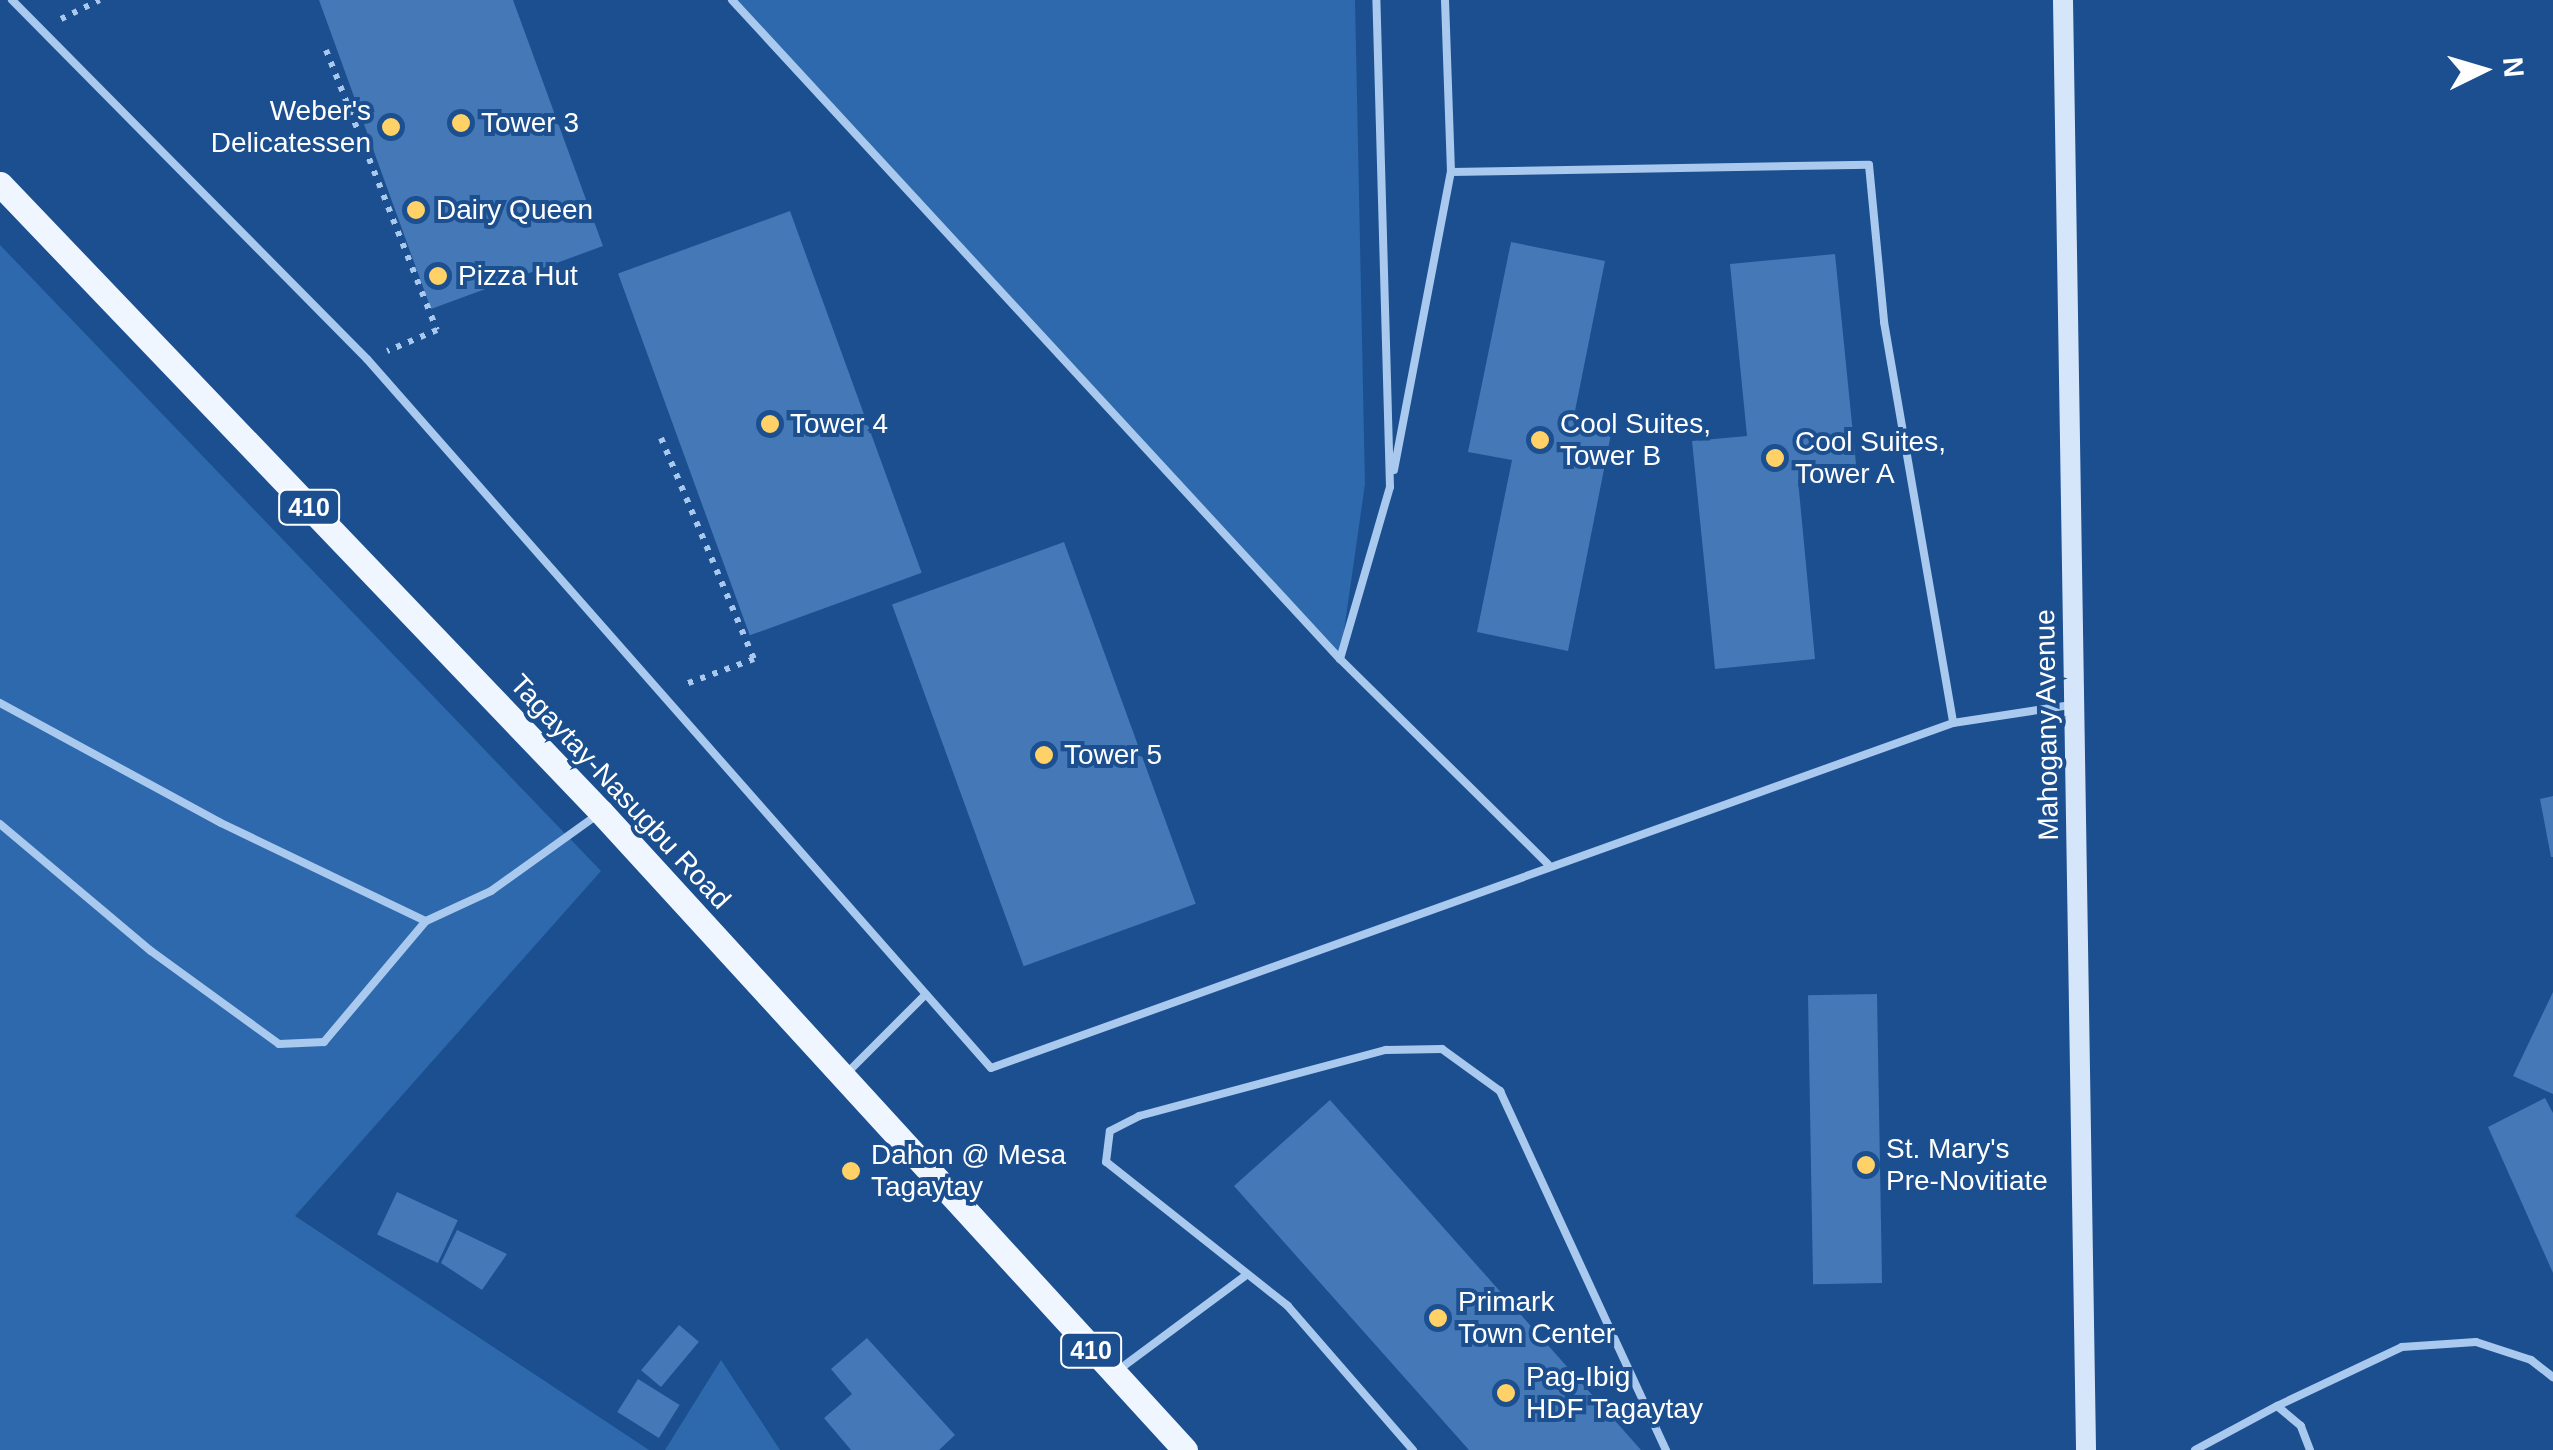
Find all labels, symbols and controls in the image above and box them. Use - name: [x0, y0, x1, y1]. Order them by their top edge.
- north arrow: [2433, 20, 2533, 120]
- text: N: [2497, 56, 2530, 79]
- place label: Weber's Delicatessen: [211, 94, 371, 160]
- place label: Tower 3: [481, 106, 579, 140]
- marker: Tower 3: [450, 112, 472, 134]
- marker: Weber's Delicatessen: [380, 116, 402, 138]
- place label: Dairy Queen: [436, 193, 593, 227]
- marker: Dairy Queen: [405, 199, 427, 221]
- place label: Pizza Hut: [458, 259, 578, 293]
- marker: Pizza Hut: [427, 265, 449, 287]
- place label: Tower 4: [790, 407, 888, 441]
- place label: Cool Suites, Tower B: [1560, 407, 1711, 473]
- marker: Tower 4: [759, 413, 781, 435]
- place label: Cool Suites, Tower A: [1795, 425, 1946, 491]
- marker: Cool Suites, Tower B: [1529, 429, 1551, 451]
- marker: Cool Suites, Tower A: [1764, 447, 1786, 469]
- road number: 410: [276, 487, 342, 527]
- street label: Mahogany Avenue: [2028, 608, 2066, 842]
- street label: Tagaytay-Nasugbu Road: [503, 668, 737, 916]
- place label: Tower 5: [1064, 738, 1162, 772]
- marker: Tower 5: [1033, 744, 1055, 766]
- place label: St. Mary's Pre-Novitiate: [1886, 1132, 2048, 1198]
- place label: Dahon @ Mesa Tagaytay: [871, 1138, 1066, 1204]
- marker: St. Mary's Pre-Novitiate: [1855, 1154, 1877, 1176]
- marker: Dahon @ Mesa Tagaytay: [840, 1160, 862, 1182]
- place label: Primark Town Center: [1458, 1285, 1615, 1351]
- marker: Primark Town Center: [1427, 1307, 1449, 1329]
- road number: 410: [1058, 1330, 1124, 1370]
- place label: Pag-Ibig HDF Tagaytay: [1526, 1360, 1703, 1426]
- marker: Pag-Ibig HDF Tagaytay: [1495, 1382, 1517, 1404]

